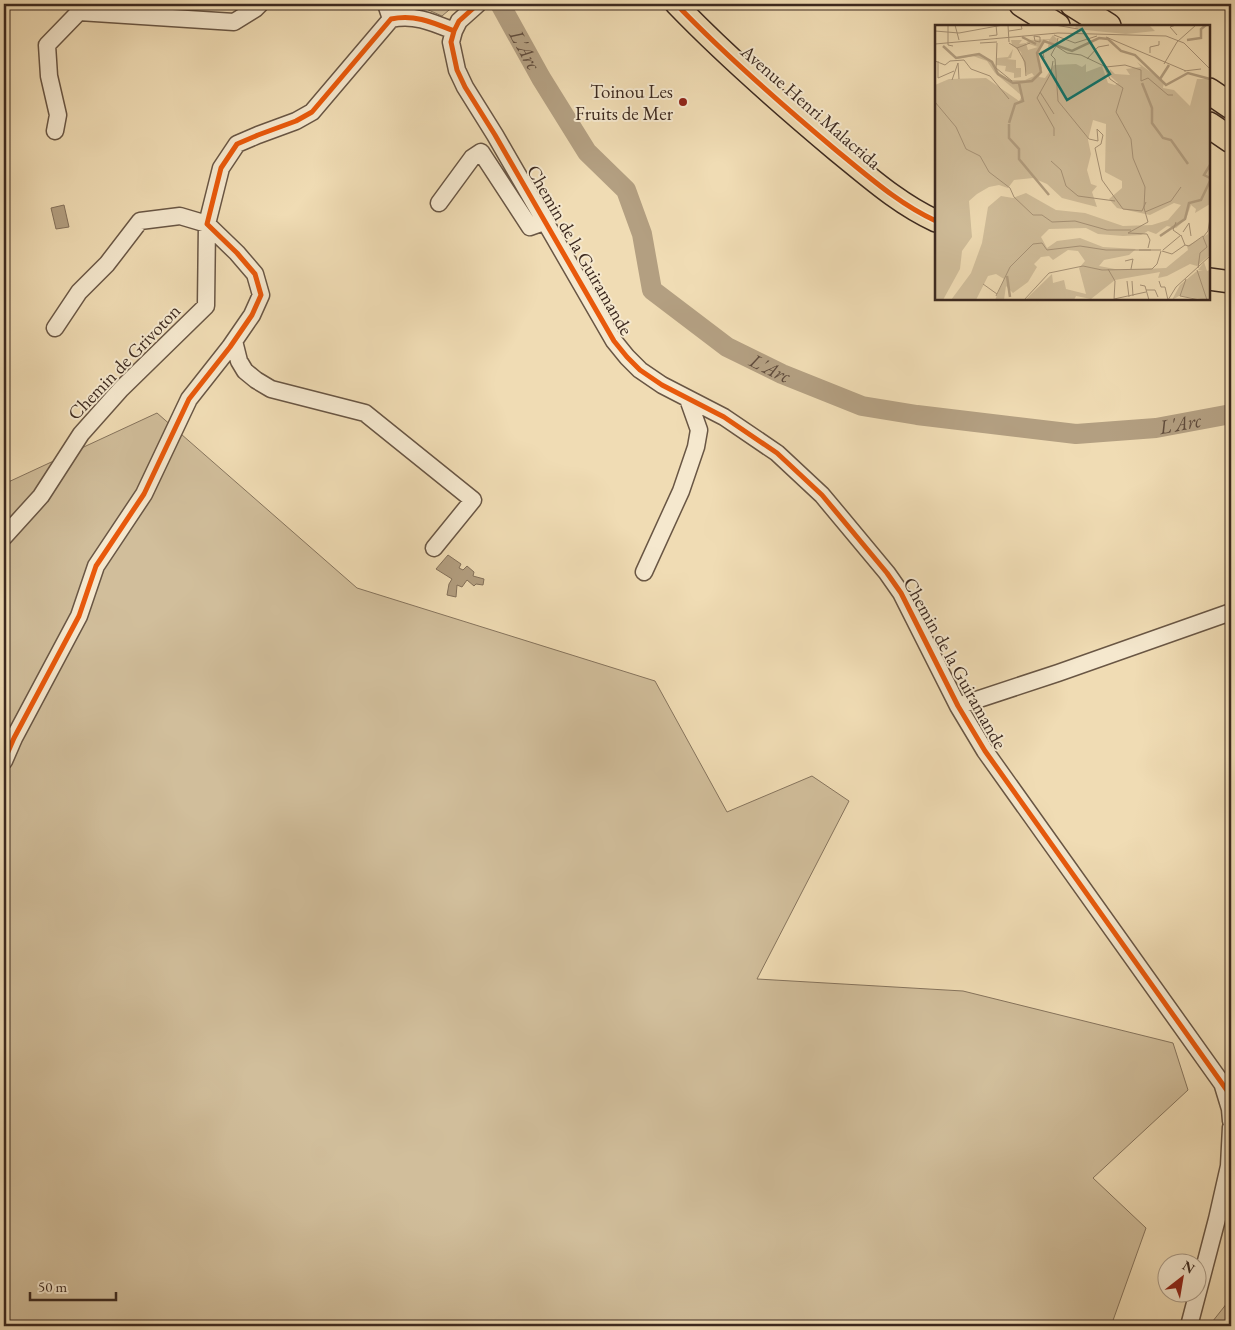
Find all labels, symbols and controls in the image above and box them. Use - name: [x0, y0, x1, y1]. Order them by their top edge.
- water label: L'Arc: [503, 24, 547, 75]
- inset map: [935, 25, 1210, 300]
- street label: Avenue Henri Malacrida: [735, 38, 887, 175]
- place label: Toinou Les Fruits de Mer: [575, 79, 674, 126]
- marker: Toinou Les Fruits de Mer: [677, 96, 689, 108]
- street label: Chemin de la Guiramande: [521, 160, 639, 340]
- street label: Chemin de Grivoton: [62, 299, 186, 425]
- water label: L'Arc: [744, 347, 795, 389]
- water label: L'Arc: [1156, 407, 1204, 440]
- street label: Chemin de la Guiramande: [897, 573, 1013, 753]
- north arrow: [1158, 1252, 1208, 1302]
- text: N: [1179, 1256, 1199, 1278]
- scale bar: [30, 1270, 116, 1302]
- text: 50 m: [38, 1277, 67, 1296]

